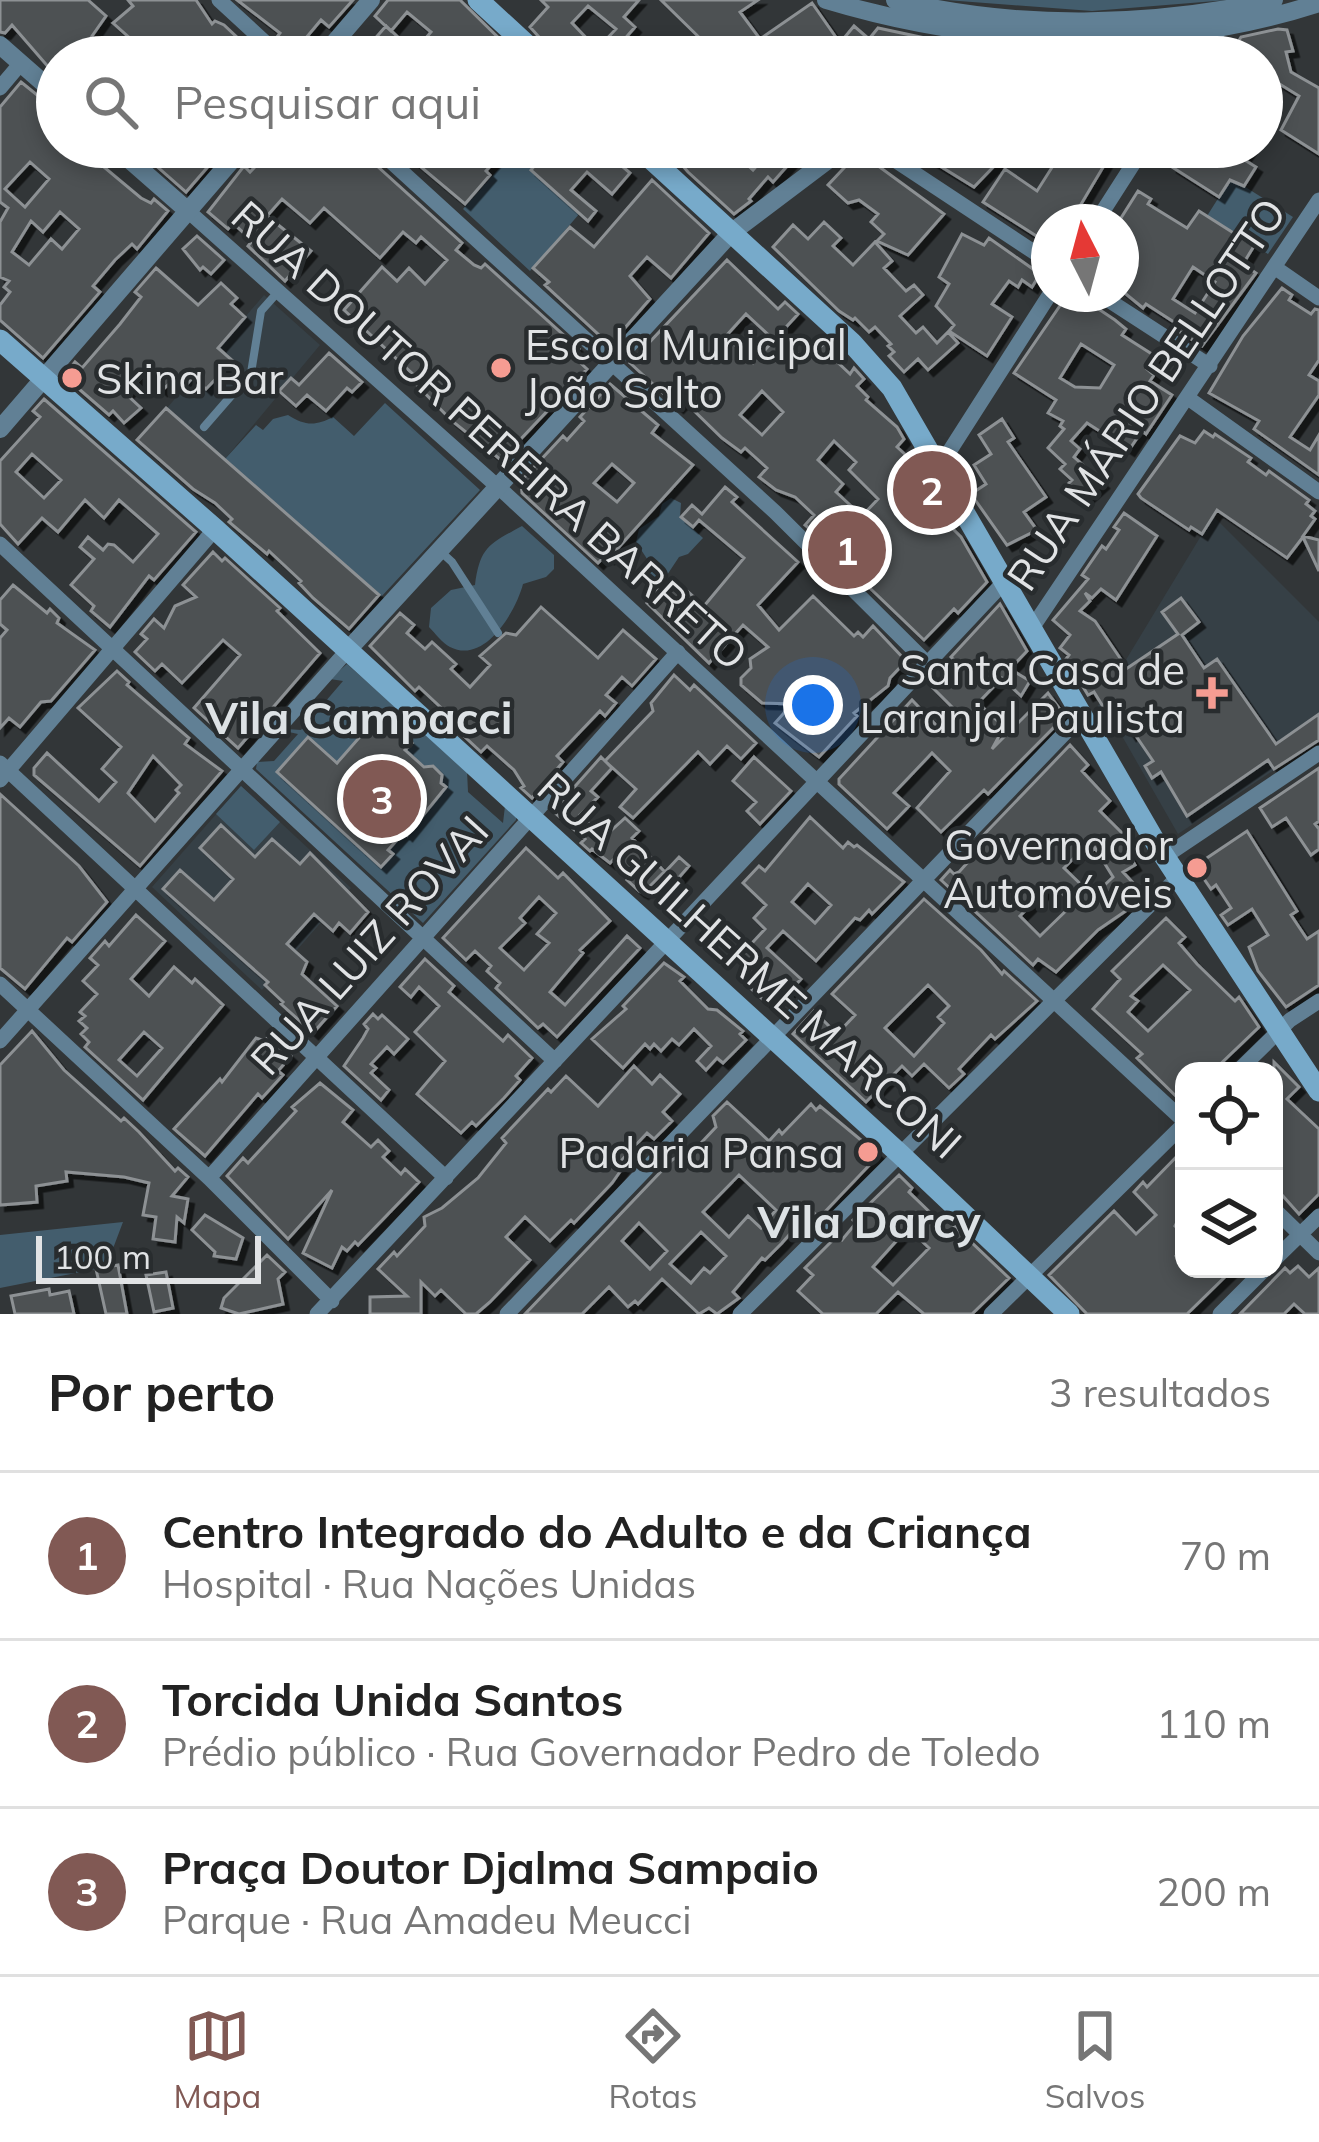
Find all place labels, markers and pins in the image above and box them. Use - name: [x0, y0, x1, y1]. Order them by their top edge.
- place label: Escola Municipal João Salto: [525, 318, 847, 419]
- place label: Skina Bar: [96, 352, 284, 405]
- marker: Escola Municipal João Salto: [488, 355, 514, 381]
- marker: Skina Bar: [59, 365, 85, 391]
- pin: 2: [893, 445, 971, 535]
- pin: 1: [808, 505, 886, 595]
- place label: Santa Casa de Laranjal Paulista: [860, 643, 1185, 744]
- marker: Santa Casa de Laranjal Paulista: [1196, 677, 1228, 709]
- pin: 3: [343, 754, 421, 844]
- place label: Governador Automóveis: [943, 818, 1174, 919]
- marker: Governador Automóveis: [1184, 855, 1210, 881]
- place label: Padaria Pansa: [558, 1126, 844, 1179]
- marker: Padaria Pansa: [855, 1139, 881, 1165]

